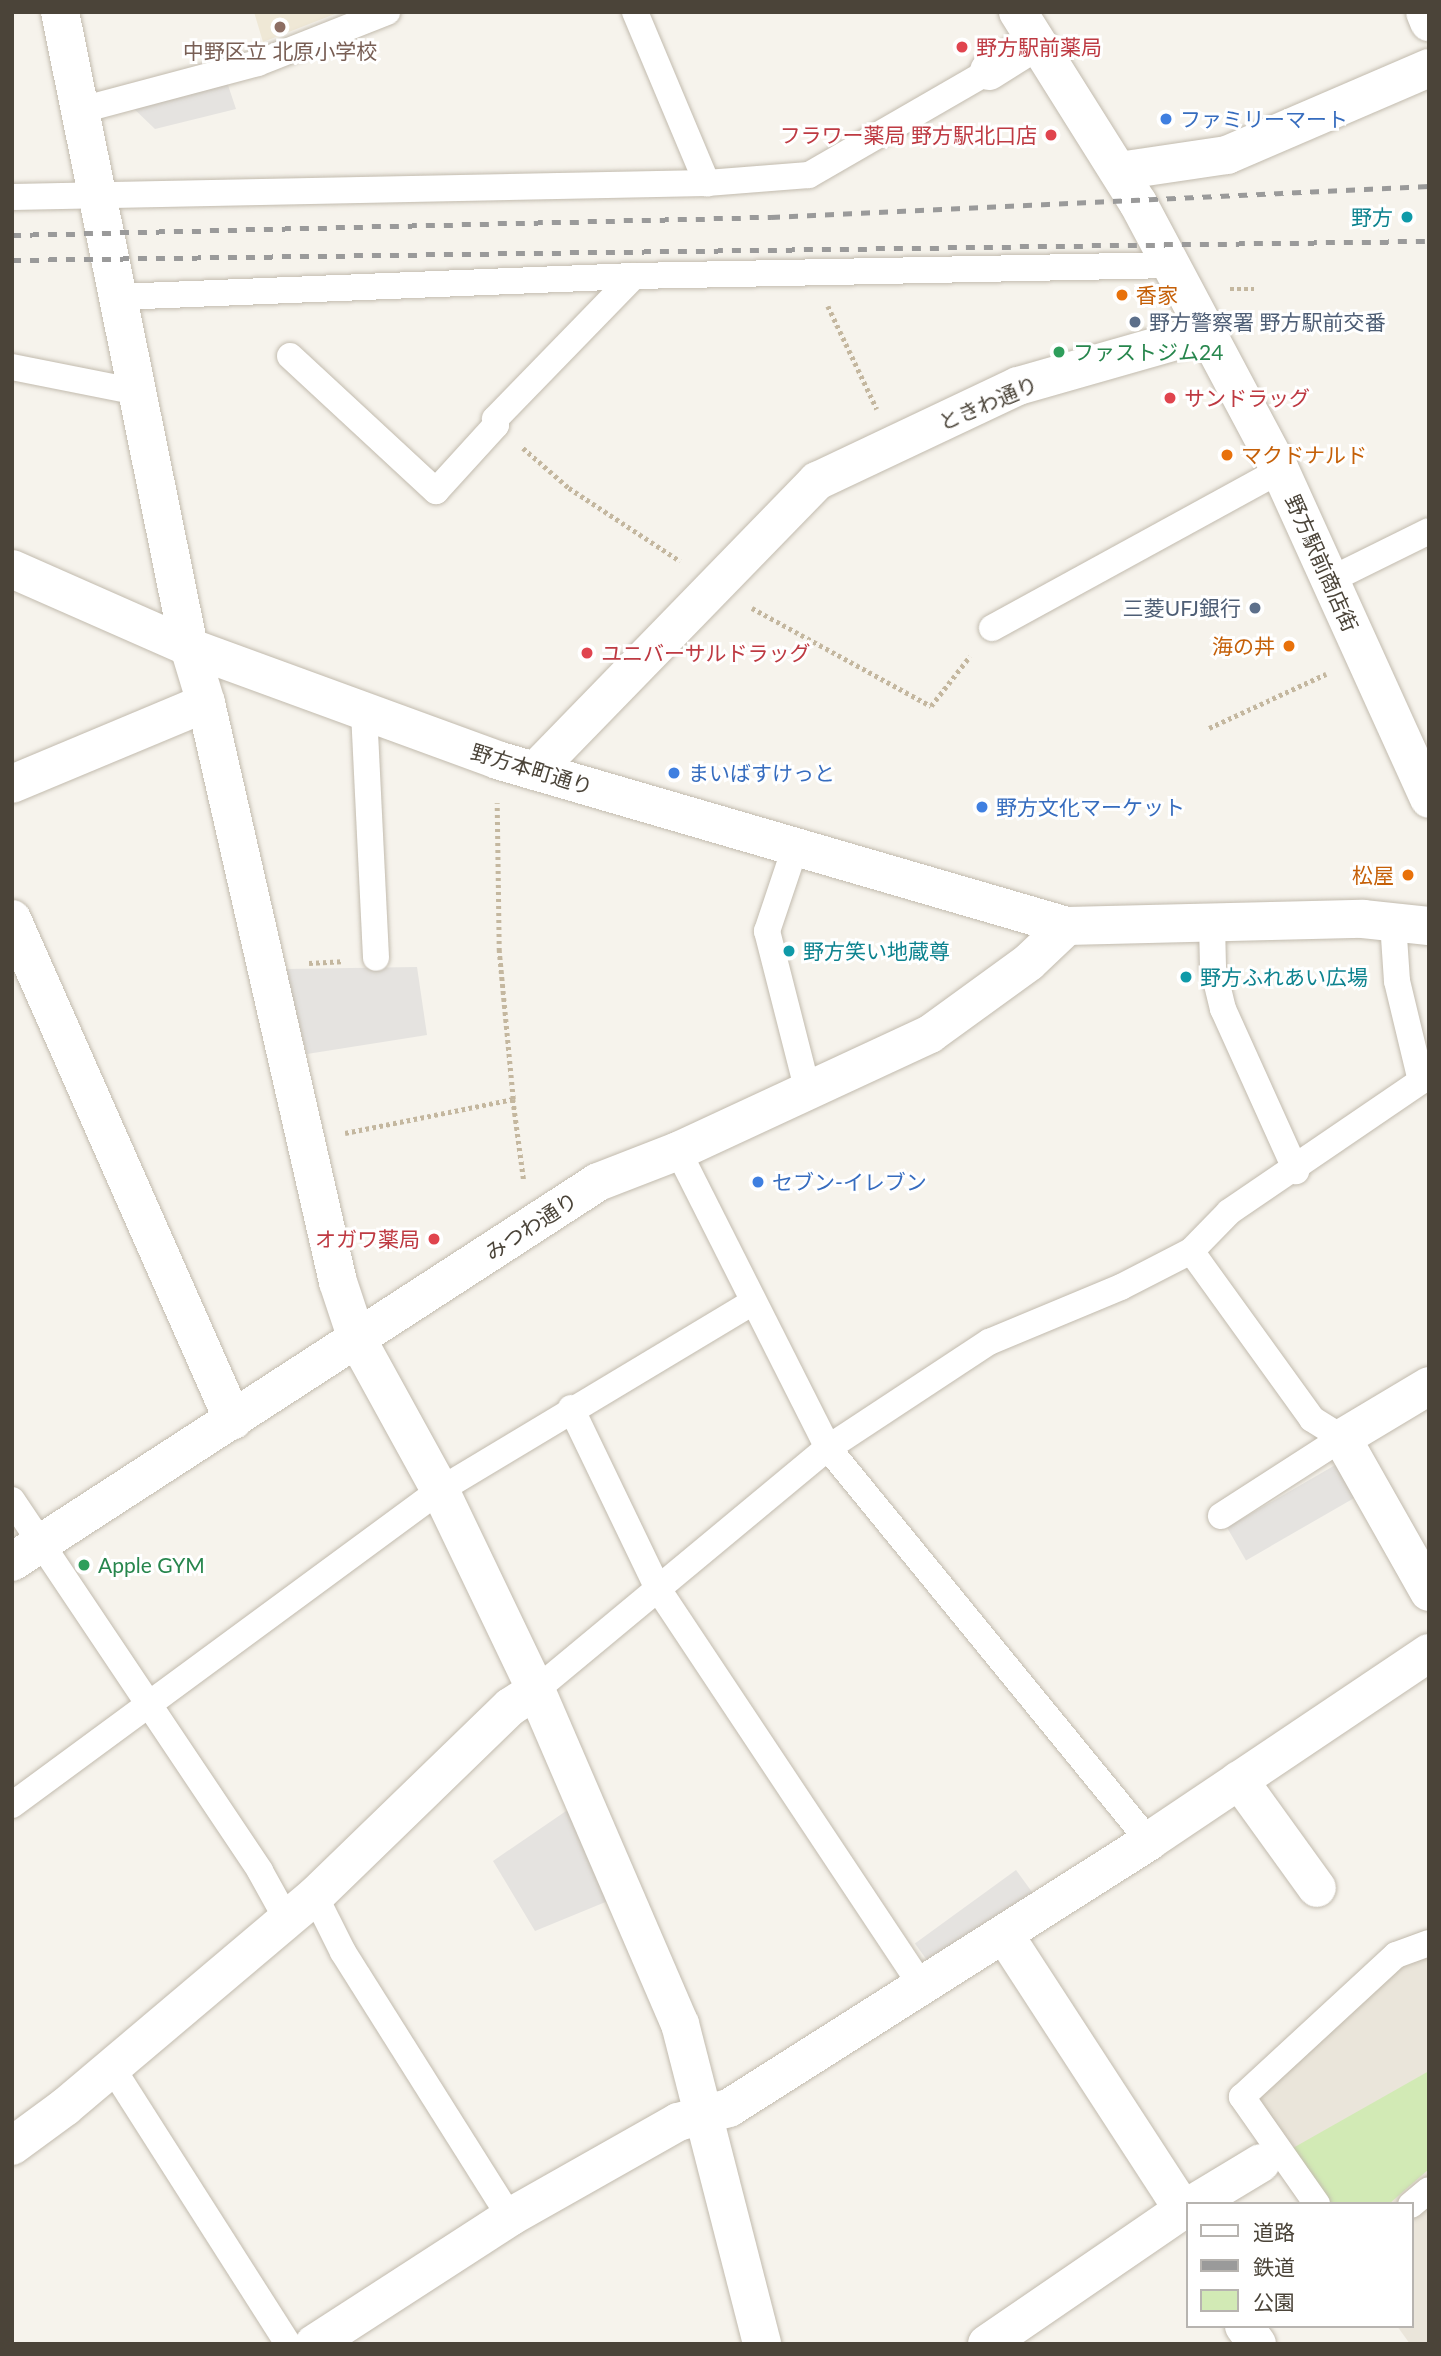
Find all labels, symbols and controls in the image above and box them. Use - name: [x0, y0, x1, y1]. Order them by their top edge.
- marker: 中野区立 北原小学校: [272, 19, 288, 35]
- place label: 野方駅前薬局: [976, 34, 1102, 60]
- place label: 中野区立 北原小学校: [183, 38, 377, 64]
- marker: 野方駅前薬局: [954, 39, 970, 55]
- place label: ファミリーマート: [1180, 106, 1348, 132]
- marker: ファミリーマート: [1158, 111, 1174, 127]
- place label: フラワー薬局 野方駅北口店: [780, 122, 1037, 148]
- marker: フラワー薬局 野方駅北口店: [1043, 127, 1059, 143]
- place label: 野方: [1351, 204, 1393, 230]
- marker: 野方: [1399, 209, 1415, 225]
- place label: 香家: [1136, 282, 1178, 308]
- marker: 香家: [1114, 287, 1130, 303]
- place label: 野方警察署 野方駅前交番: [1149, 309, 1385, 335]
- marker: 野方警察署 野方駅前交番: [1127, 314, 1143, 330]
- place label: ファストジム24: [1073, 339, 1223, 365]
- marker: ファストジム24: [1051, 344, 1067, 360]
- street label: ときわ通り: [935, 371, 1041, 435]
- place label: サンドラッグ: [1184, 385, 1310, 411]
- marker: サンドラッグ: [1162, 390, 1178, 406]
- place label: マクドナルド: [1241, 442, 1367, 468]
- marker: マクドナルド: [1219, 447, 1235, 463]
- street label: 野方駅前商店街: [1281, 491, 1363, 635]
- place label: 三菱UFJ銀行: [1123, 595, 1241, 621]
- marker: 三菱UFJ銀行: [1247, 600, 1263, 616]
- place label: 海の丼: [1212, 633, 1275, 659]
- marker: 海の丼: [1281, 638, 1297, 654]
- place label: ユニバーサルドラッグ: [601, 640, 811, 666]
- marker: ユニバーサルドラッグ: [579, 645, 595, 661]
- street label: 野方本町通り: [468, 739, 596, 799]
- place label: まいばすけっと: [688, 760, 835, 786]
- marker: まいばすけっと: [666, 765, 682, 781]
- place label: 野方文化マーケット: [996, 794, 1185, 820]
- marker: 野方文化マーケット: [974, 799, 990, 815]
- place label: 松屋: [1352, 862, 1394, 888]
- marker: 松屋: [1400, 867, 1416, 883]
- place label: 野方笑い地蔵尊: [803, 938, 950, 964]
- marker: 野方笑い地蔵尊: [781, 943, 797, 959]
- place label: 野方ふれあい広場: [1200, 964, 1368, 990]
- marker: 野方ふれあい広場: [1178, 969, 1194, 985]
- place label: セブン-イレブン: [772, 1169, 927, 1195]
- marker: セブン-イレブン: [750, 1174, 766, 1190]
- street label: みつわ通り: [480, 1187, 582, 1265]
- place label: オガワ薬局: [315, 1226, 420, 1252]
- marker: オガワ薬局: [426, 1231, 442, 1247]
- place label: Apple GYM: [98, 1552, 205, 1578]
- marker: Apple GYM: [76, 1557, 92, 1573]
- legend: [1186, 2202, 1413, 2328]
- text: 道路: [1253, 2219, 1295, 2244]
- text: 鉄道: [1253, 2254, 1295, 2279]
- text: 公園: [1253, 2289, 1295, 2314]

